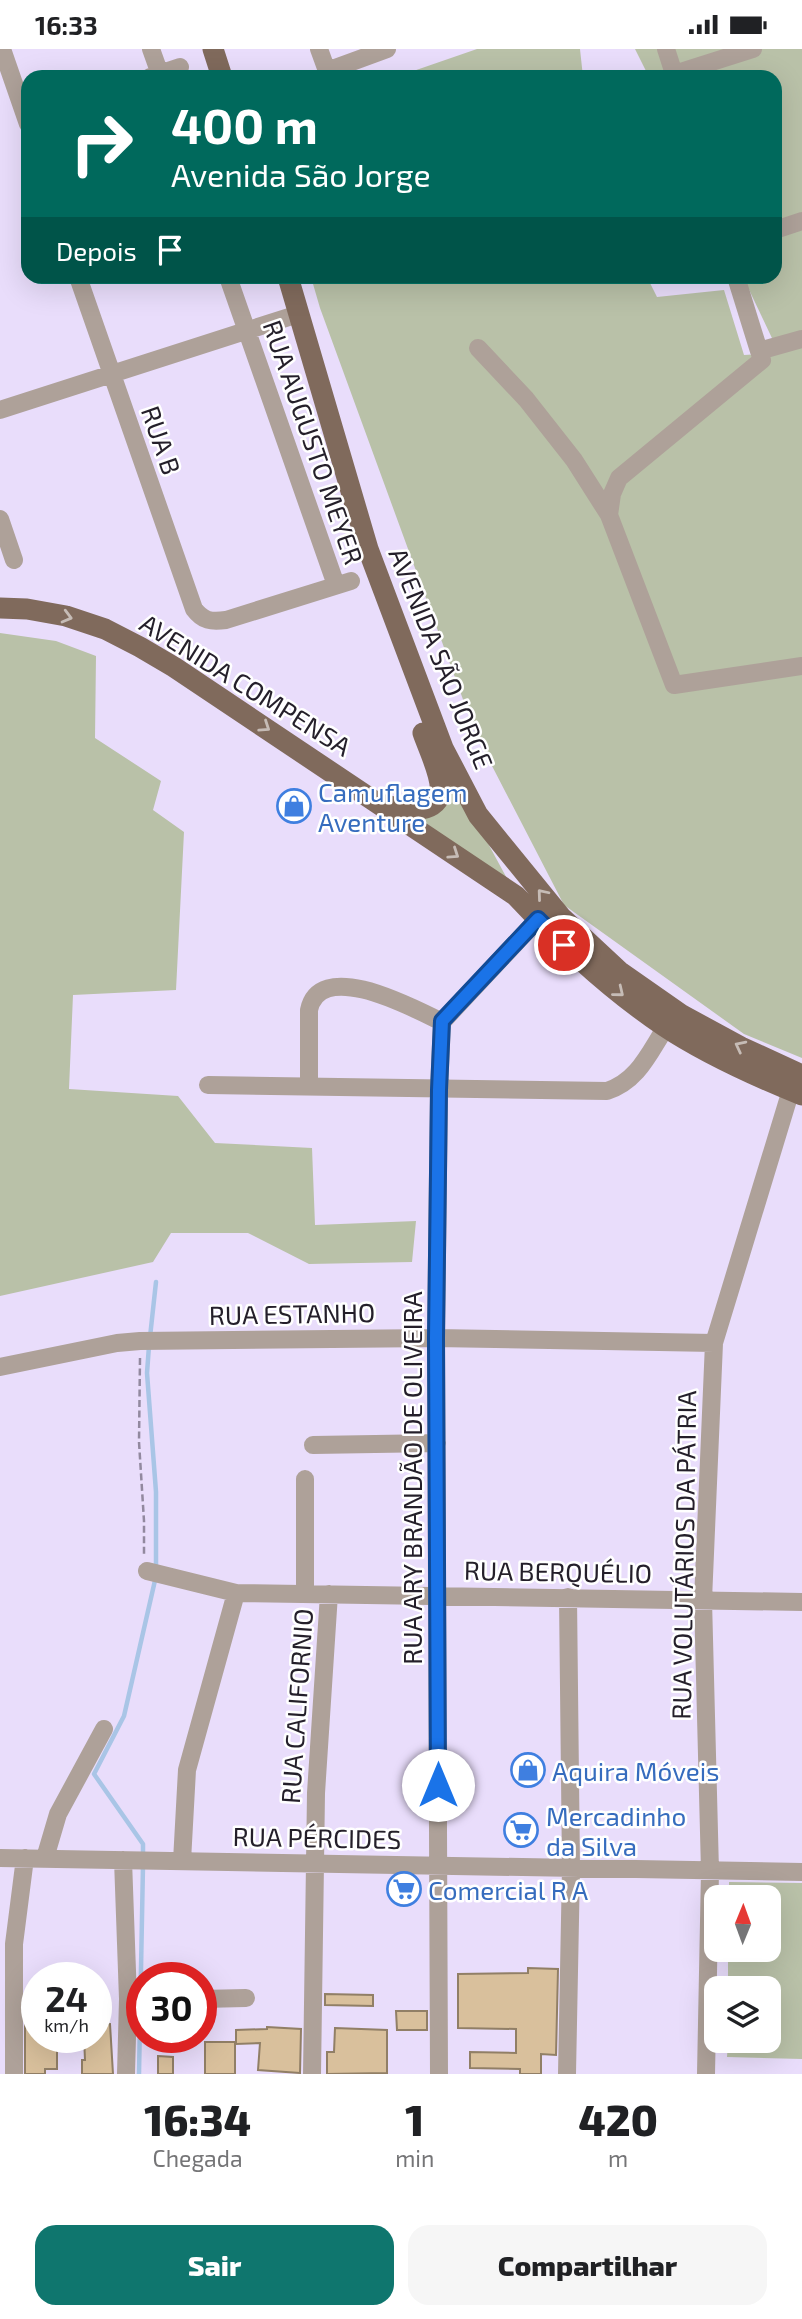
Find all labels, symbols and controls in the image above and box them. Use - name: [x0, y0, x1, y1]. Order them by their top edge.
- text: 16:33: [35, 9, 98, 40]
- text: 400 m: [171, 95, 318, 154]
- icon: right: [56, 98, 147, 189]
- text: Avenida São Jorge: [171, 155, 431, 193]
- icon: arrive: [151, 231, 189, 269]
- text: Depois: [56, 235, 137, 266]
- street label: RUA AUGUSTO MEYER: [258, 316, 370, 568]
- street label: RUA B: [136, 402, 188, 478]
- street label: AVENIDA SÃO JORGE: [383, 543, 501, 773]
- street label: AVENIDA COMPENSA: [135, 606, 357, 762]
- one-way arrow: [61, 609, 73, 623]
- one-way arrow: [257, 719, 270, 732]
- place label: Camuflagem Aventure: [318, 776, 467, 837]
- shop icon: Camuflagem Aventure: [275, 787, 313, 825]
- one-way arrow: [446, 846, 459, 858]
- one-way arrow: [538, 890, 550, 903]
- pin: [534, 915, 594, 975]
- icon: arrive: [545, 926, 583, 964]
- one-way arrow: [612, 984, 624, 997]
- one-way arrow: [735, 1041, 747, 1054]
- street label: RUA ARY BRANDÃO DE OLIVEIRA: [396, 1291, 427, 1665]
- street label: RUA ESTANHO: [208, 1296, 376, 1330]
- street label: RUA VOLUTÁRIOS DA PÁTRIA: [665, 1390, 701, 1720]
- street label: RUA BERQUÉLIO: [464, 1554, 652, 1588]
- street label: RUA CALIFORNIO: [274, 1607, 318, 1805]
- position arrow: [401, 1748, 475, 1822]
- shop icon: Aquira Móveis: [509, 1751, 547, 1789]
- place label: Aquira Móveis: [552, 1755, 719, 1786]
- place label: Mercadinho da Silva: [546, 1800, 686, 1861]
- supermarket icon: Mercadinho da Silva: [502, 1811, 540, 1849]
- street label: RUA PÉRCIDES: [232, 1820, 402, 1854]
- supermarket icon: Comercial R A: [385, 1870, 423, 1908]
- place label: Comercial R A: [428, 1874, 588, 1905]
- north arrow: [704, 1885, 780, 1962]
- map controls: [704, 1885, 781, 2053]
- speed limit sign: 30: [126, 1962, 217, 2053]
- button: layers: [704, 1976, 781, 2053]
- text: 24: [45, 1977, 88, 2019]
- text: km/h: [44, 2014, 89, 2036]
- text: 16:34: [144, 2094, 251, 2144]
- text: 1: [405, 2094, 424, 2144]
- text: 420: [579, 2094, 658, 2144]
- text: Chegada: [153, 2144, 243, 2172]
- text: min: [395, 2144, 434, 2172]
- text: m: [608, 2144, 628, 2172]
- button: Sair: [35, 2225, 394, 2305]
- button: Compartilhar: [408, 2225, 767, 2305]

